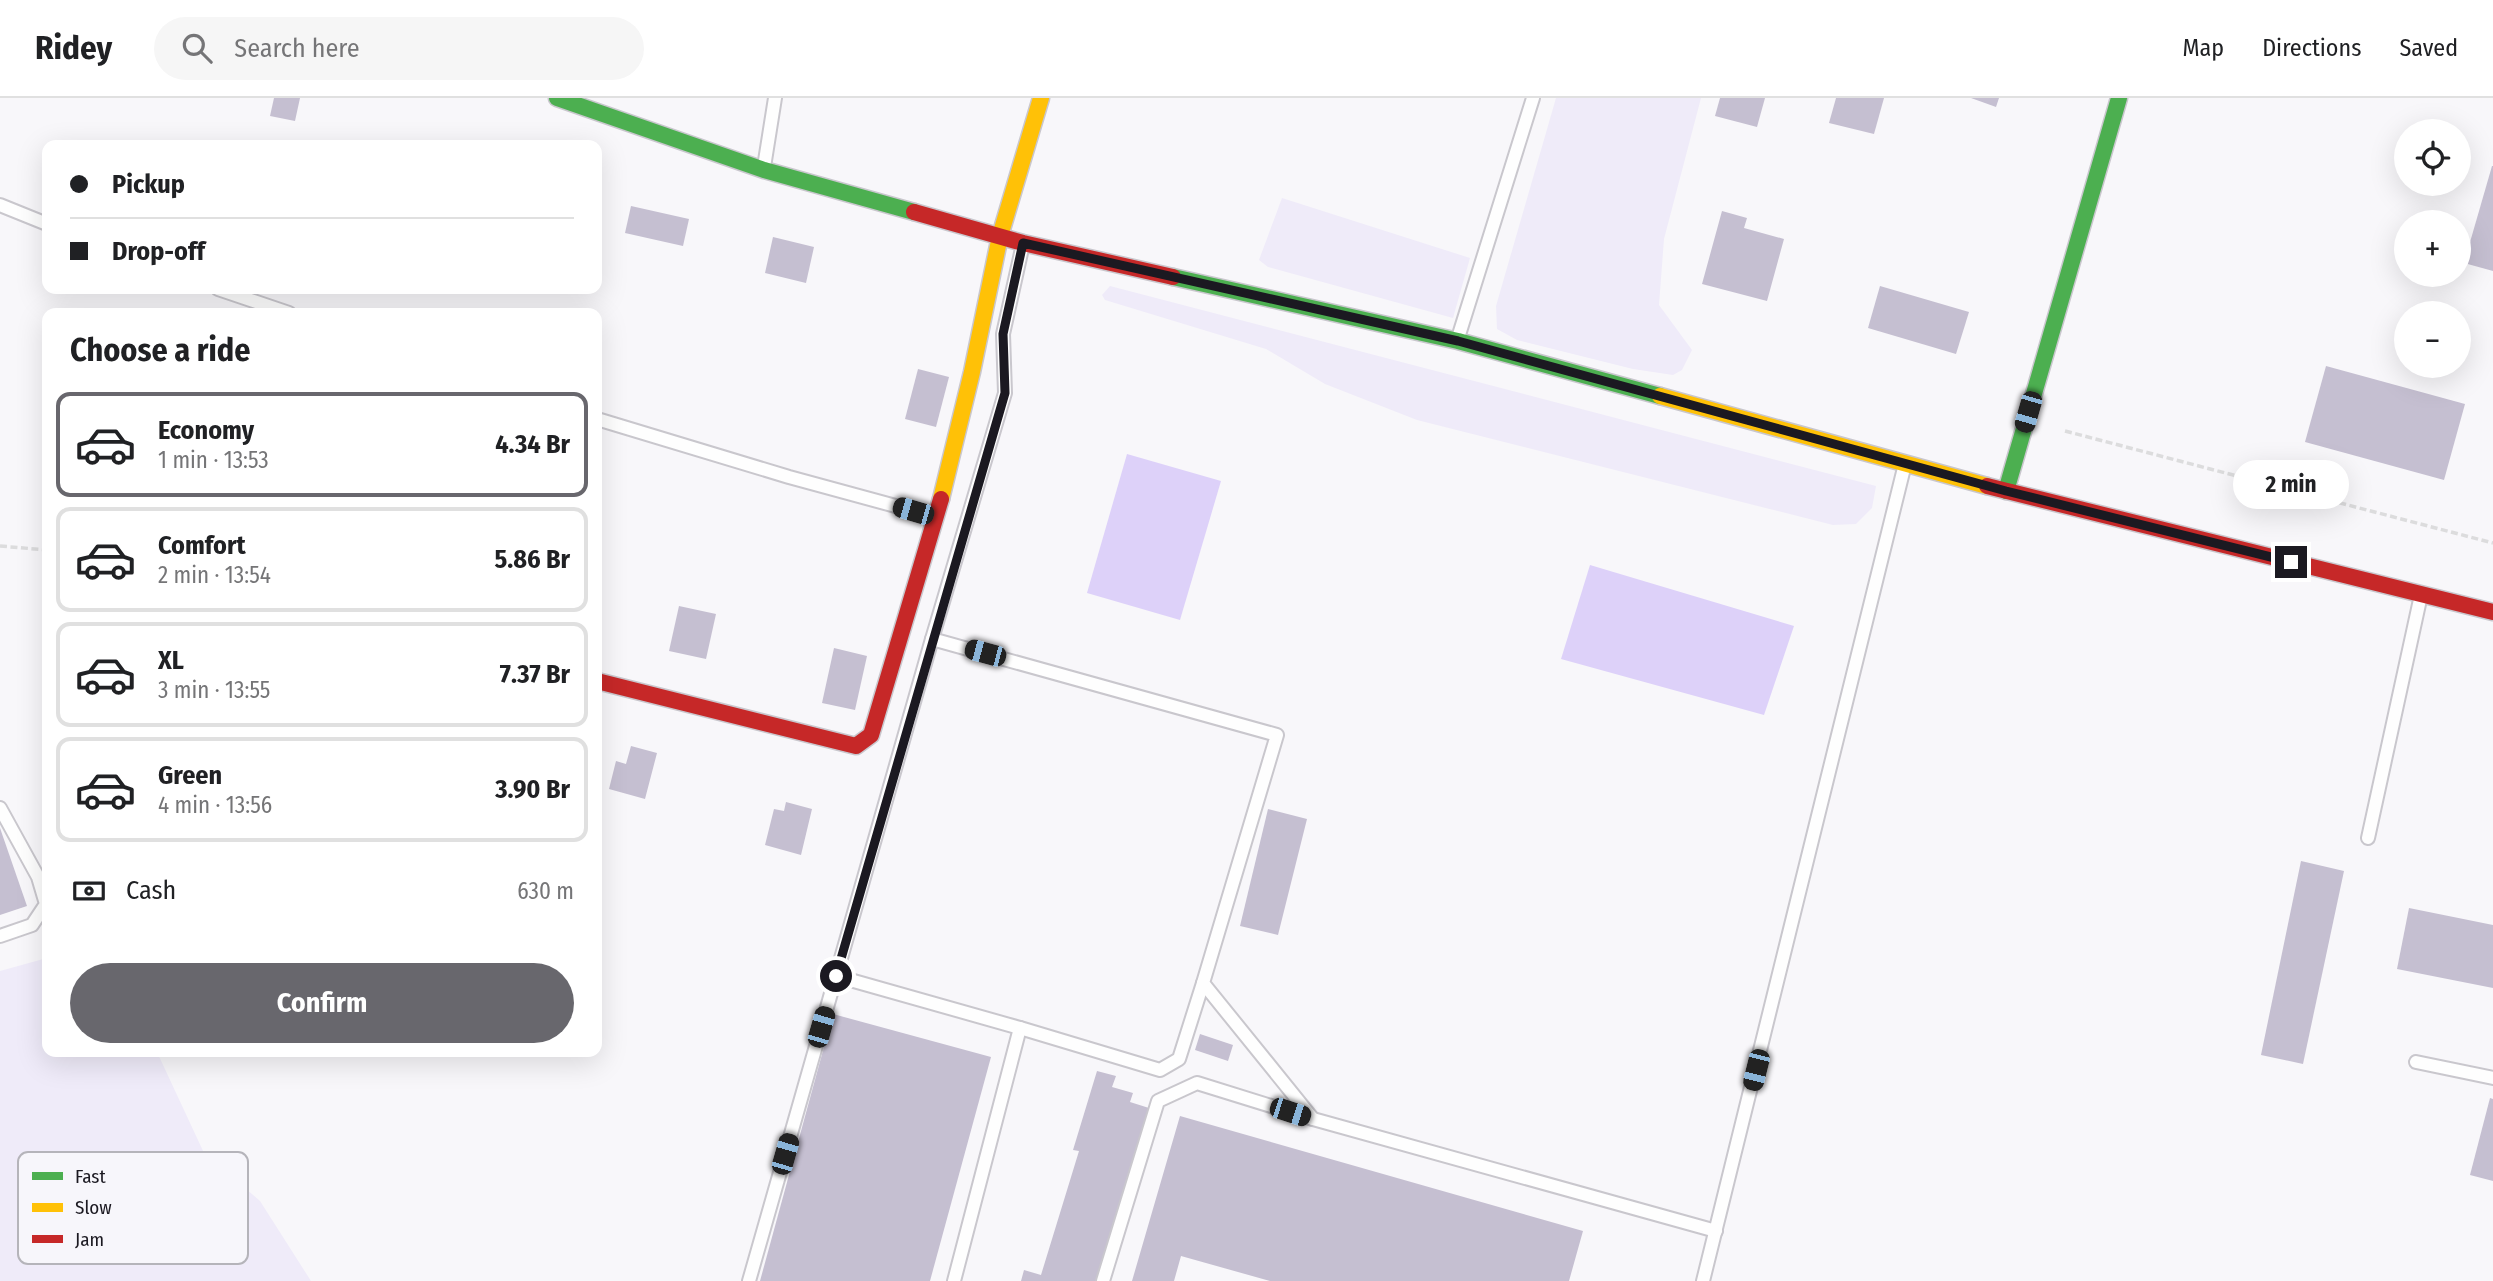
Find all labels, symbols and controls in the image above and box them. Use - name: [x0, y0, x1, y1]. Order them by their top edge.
- search box: [154, 17, 644, 80]
- text: Ridey: [35, 28, 112, 68]
- icon: search: [178, 29, 216, 67]
- text: Search here: [234, 33, 360, 64]
- text: Map: [2183, 34, 2224, 62]
- text: Directions: [2262, 34, 2361, 62]
- text: Saved: [2399, 34, 2458, 62]
- map controls: [2394, 119, 2471, 378]
- button: locate: [2394, 119, 2471, 196]
- text: Pickup: [112, 169, 185, 200]
- button: +: [2394, 210, 2471, 287]
- text: Drop-off: [112, 236, 205, 267]
- button: −: [2394, 301, 2471, 378]
- text: Choose a ride: [70, 331, 251, 369]
- car: [2013, 389, 2044, 435]
- icon: car: [74, 413, 137, 476]
- text: Economy: [158, 415, 254, 446]
- text: 4.34 Br: [495, 429, 570, 460]
- text: 1 min · 13:53: [158, 446, 269, 474]
- callout: 2 min: [2233, 461, 2349, 510]
- text: 2 min: [2266, 470, 2317, 498]
- car: [890, 495, 937, 527]
- icon: car: [74, 528, 137, 591]
- text: Comfort: [158, 530, 246, 561]
- text: 5.86 Br: [494, 544, 570, 575]
- route end: [2275, 546, 2307, 578]
- text: 2 min · 13:54: [158, 561, 271, 589]
- car: [962, 637, 1009, 669]
- icon: car: [74, 643, 137, 706]
- text: XL: [158, 645, 184, 676]
- text: 7.37 Br: [500, 659, 570, 690]
- text: 3 min · 13:55: [158, 676, 270, 704]
- icon: car: [74, 758, 137, 821]
- text: Green: [158, 760, 222, 791]
- text: 3.90 Br: [495, 774, 570, 805]
- text: 4 min · 13:56: [158, 791, 272, 819]
- icon: cash: [70, 872, 108, 910]
- text: Cash: [126, 875, 176, 906]
- text: 630 m: [517, 877, 574, 905]
- route start: [820, 960, 852, 992]
- button: Confirm: [70, 963, 574, 1043]
- car: [806, 1004, 837, 1050]
- car: [1741, 1047, 1772, 1093]
- car: [1267, 1096, 1314, 1128]
- car: [770, 1131, 801, 1177]
- legend: [18, 1152, 248, 1264]
- text: Fast: [75, 1165, 106, 1188]
- text: Slow: [75, 1196, 112, 1219]
- text: Jam: [75, 1228, 104, 1251]

